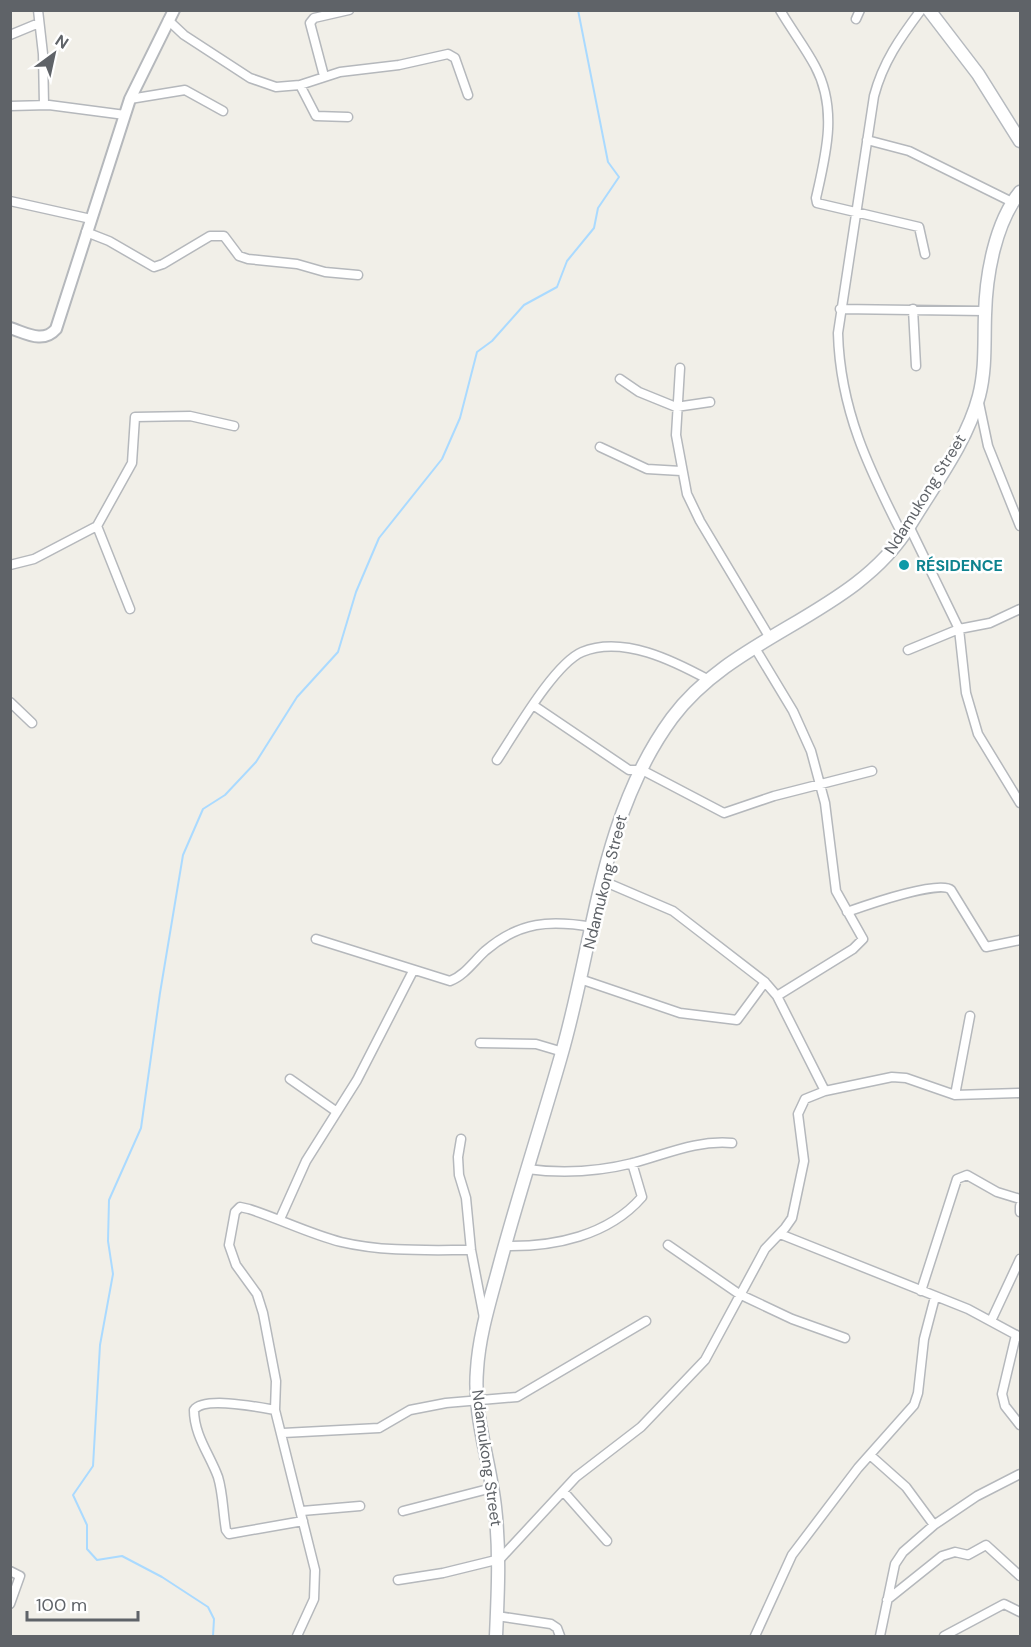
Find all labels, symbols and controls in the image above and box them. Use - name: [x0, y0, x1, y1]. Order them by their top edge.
- north arrow: [24, 24, 84, 84]
- text: N: [51, 30, 73, 54]
- street label: Ndamukong Street: [880, 430, 970, 558]
- place label: RÉSIDENCE: [916, 555, 1003, 576]
- marker: RÉSIDENCE: [897, 558, 911, 572]
- street label: Ndamukong Street: [578, 813, 632, 951]
- street label: Ndamukong Street: [467, 1388, 507, 1528]
- scale bar: [27, 1584, 138, 1622]
- text: 100 m: [36, 1593, 87, 1617]

